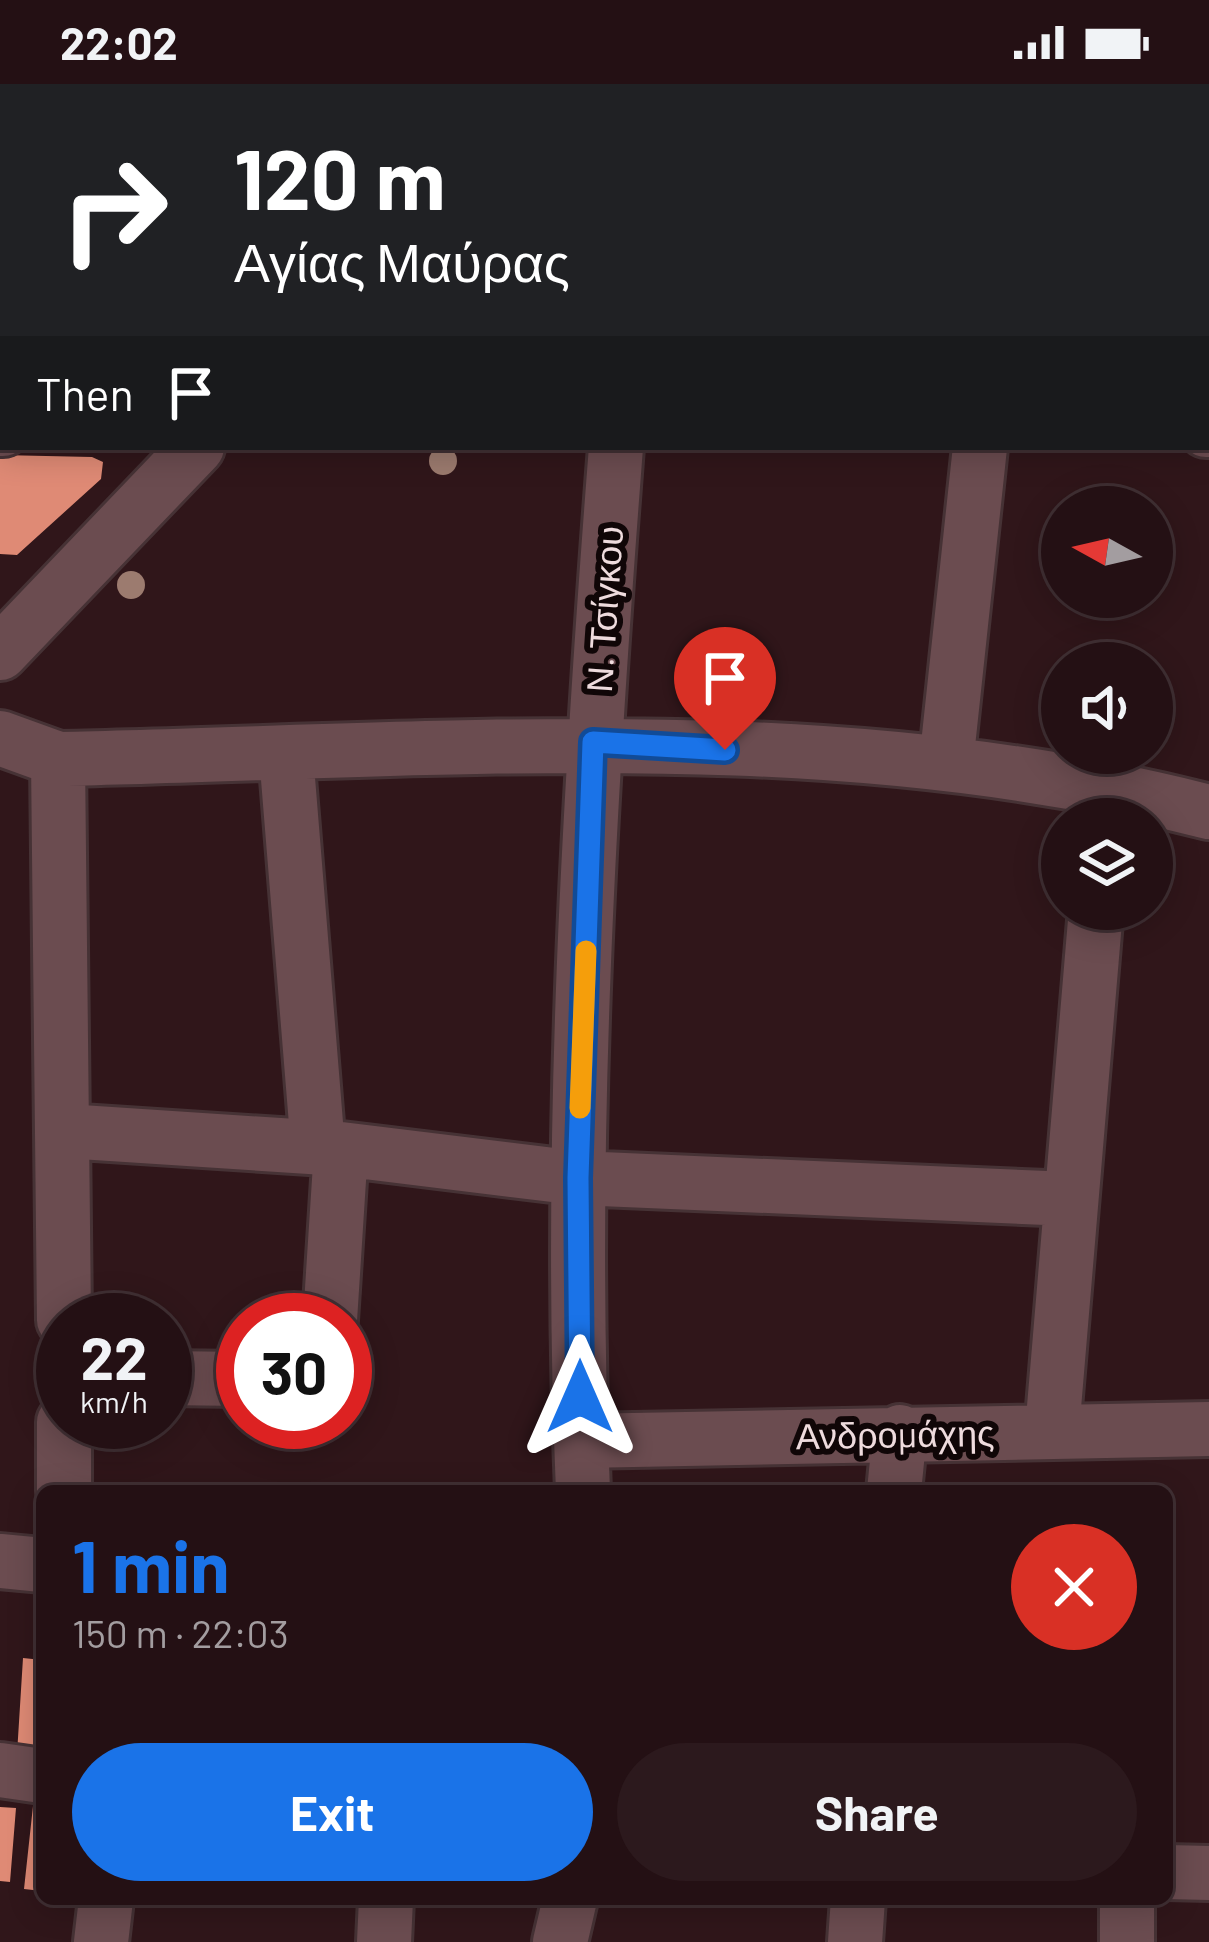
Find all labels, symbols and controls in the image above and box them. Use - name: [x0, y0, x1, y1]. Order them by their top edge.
- text: 22:02: [60, 15, 178, 69]
- text: 120 m: [234, 126, 446, 227]
- icon: right: [36, 132, 192, 288]
- text: Αγίας Μαύρας: [234, 228, 570, 293]
- icon: arrive: [158, 360, 224, 426]
- text: Then: [36, 366, 134, 420]
- north arrow: [1041, 486, 1173, 618]
- map controls: [1041, 486, 1173, 930]
- street label: Ν. Τσίγκου: [576, 524, 631, 694]
- pin: [674, 627, 776, 750]
- button: sound: [1041, 642, 1173, 774]
- icon: arrive: [692, 645, 758, 711]
- button: layers: [1041, 798, 1173, 930]
- speed limit sign: 30: [216, 1293, 372, 1449]
- text: 22: [80, 1320, 148, 1392]
- position arrow: [517, 1334, 643, 1460]
- text: km/h: [80, 1383, 148, 1419]
- street label: Ανδρομάχης: [795, 1410, 995, 1457]
- text: 1 min: [72, 1521, 230, 1607]
- button: close: [1011, 1524, 1137, 1650]
- text: 150 m · 22:03: [72, 1609, 289, 1656]
- button: Exit: [72, 1743, 593, 1881]
- button: Share: [617, 1743, 1137, 1881]

